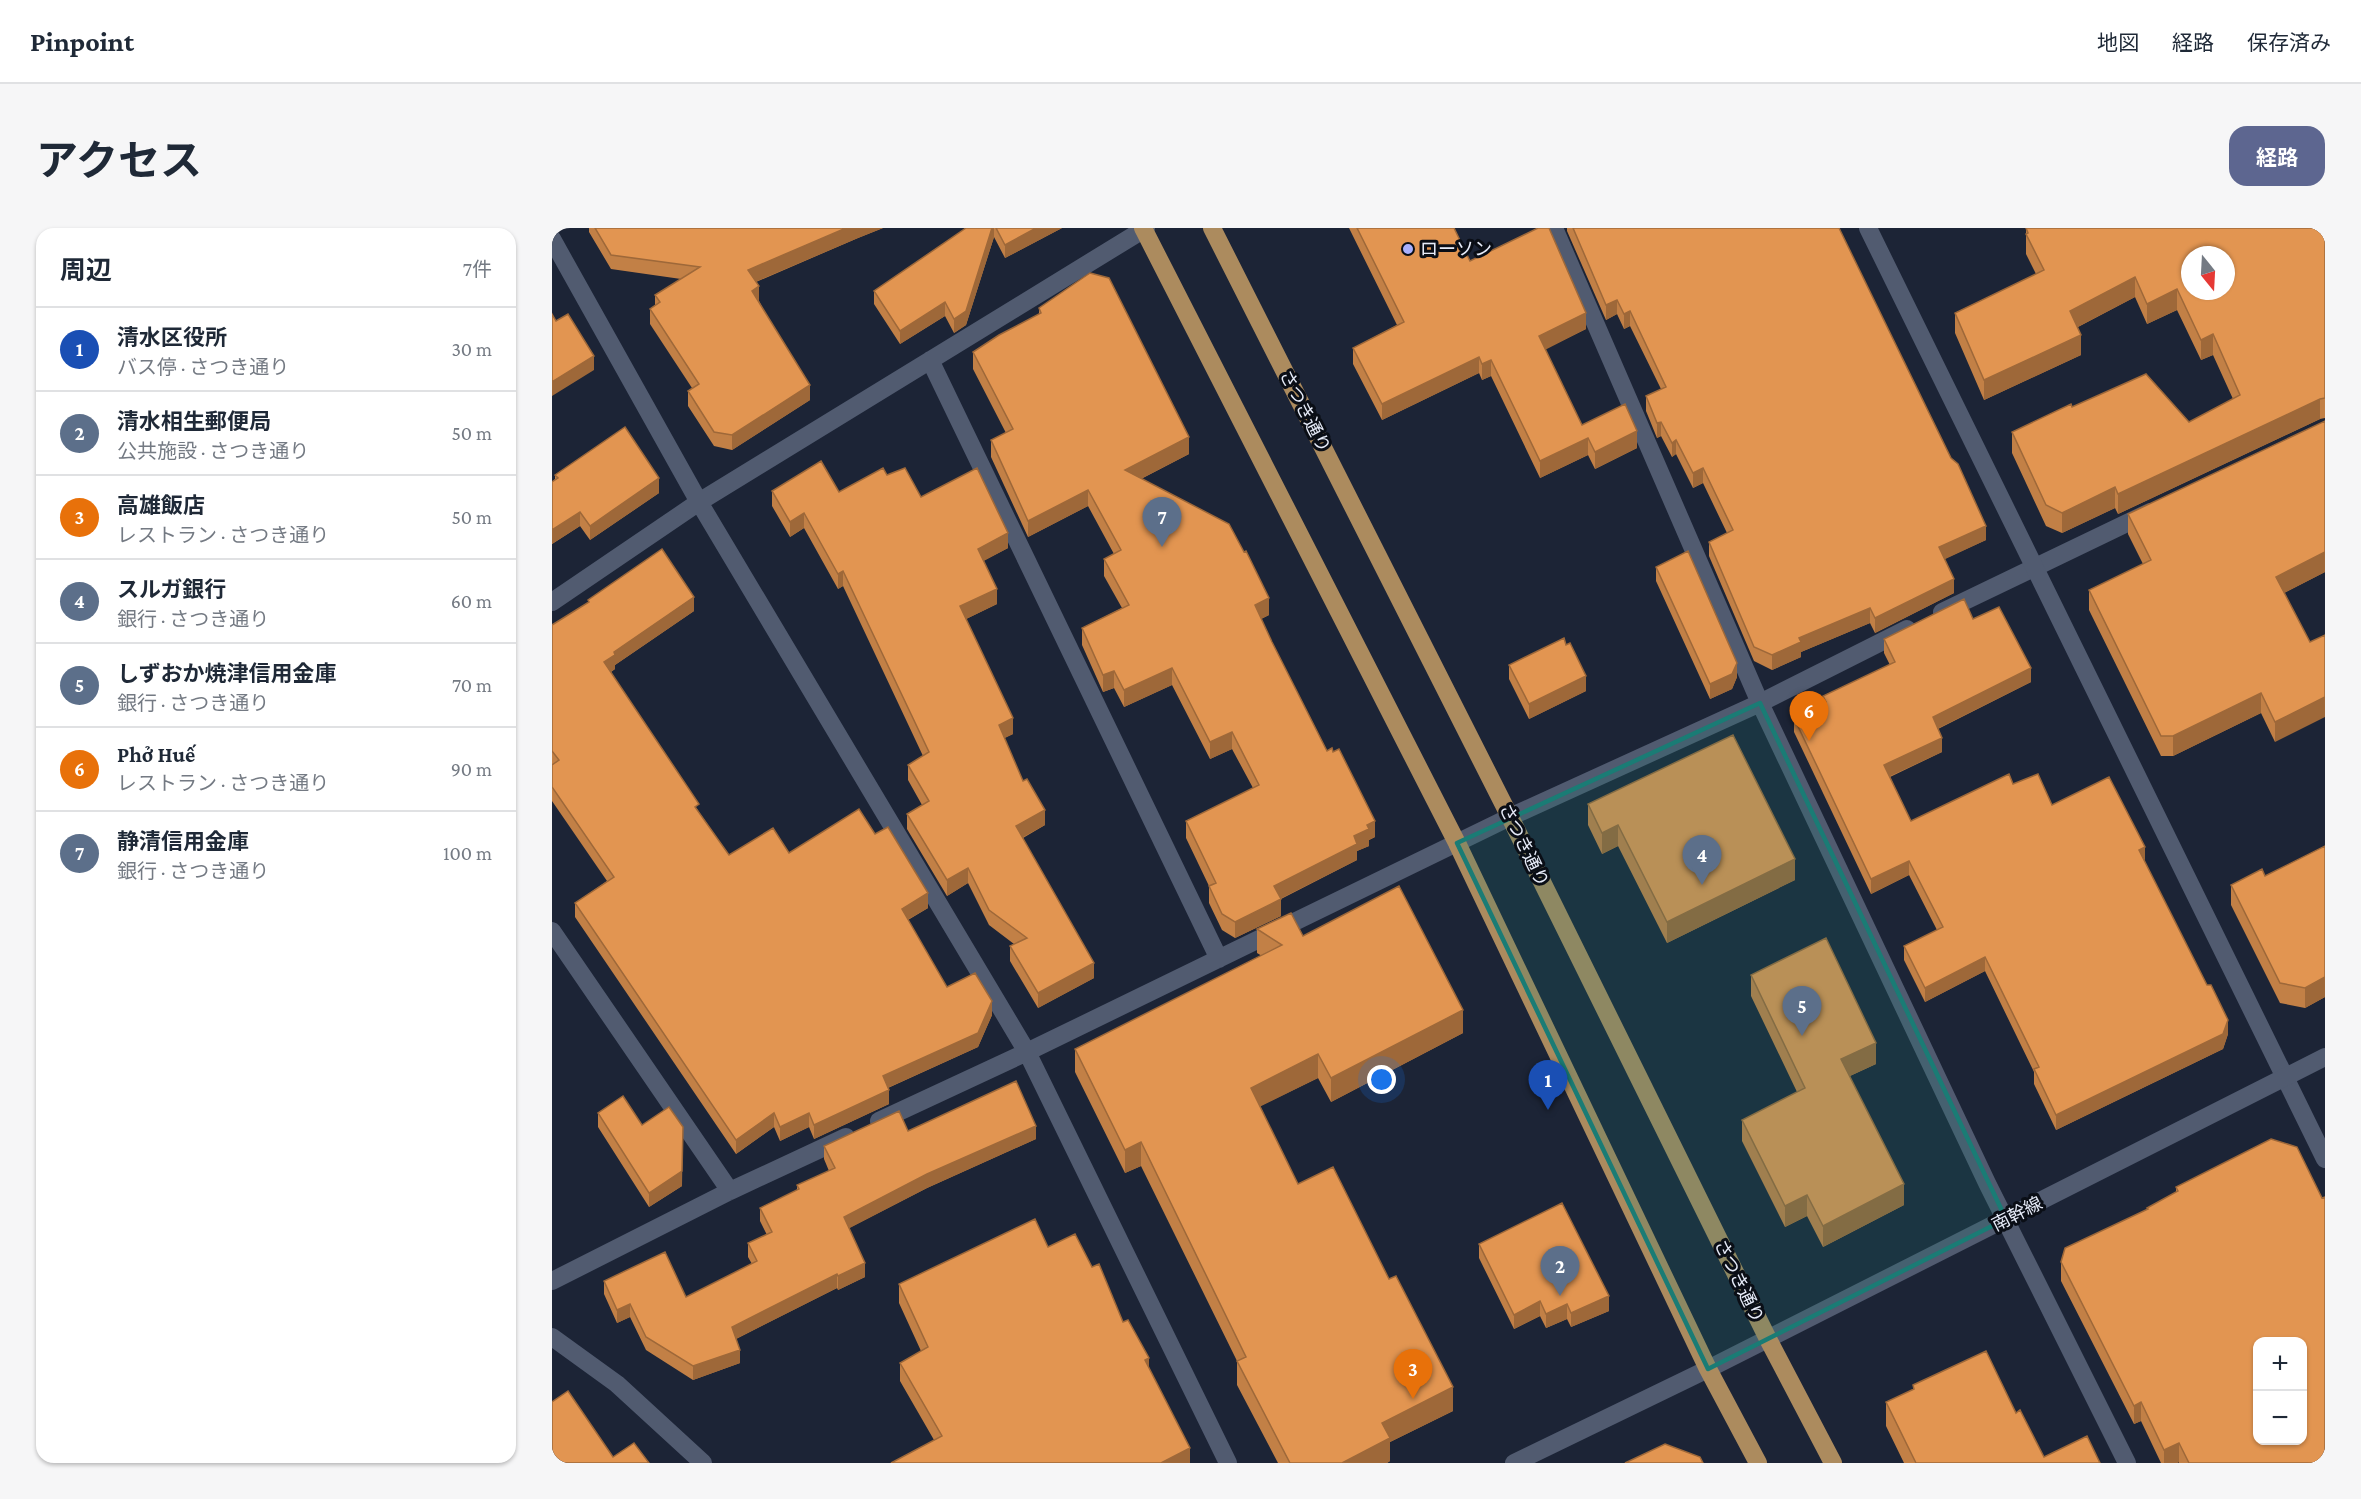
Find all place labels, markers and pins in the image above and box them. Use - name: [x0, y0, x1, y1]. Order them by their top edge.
- place label: ローソン: [1420, 239, 1492, 259]
- marker: ローソン: [1401, 242, 1415, 256]
- pin: 7: [1142, 498, 1182, 547]
- pin: 6: [1790, 692, 1828, 741]
- pin: 4: [1682, 836, 1722, 885]
- pin: 5: [1782, 986, 1822, 1036]
- pin: 1: [1528, 1060, 1568, 1110]
- pin: 2: [1540, 1246, 1580, 1296]
- pin: 3: [1394, 1350, 1432, 1399]

